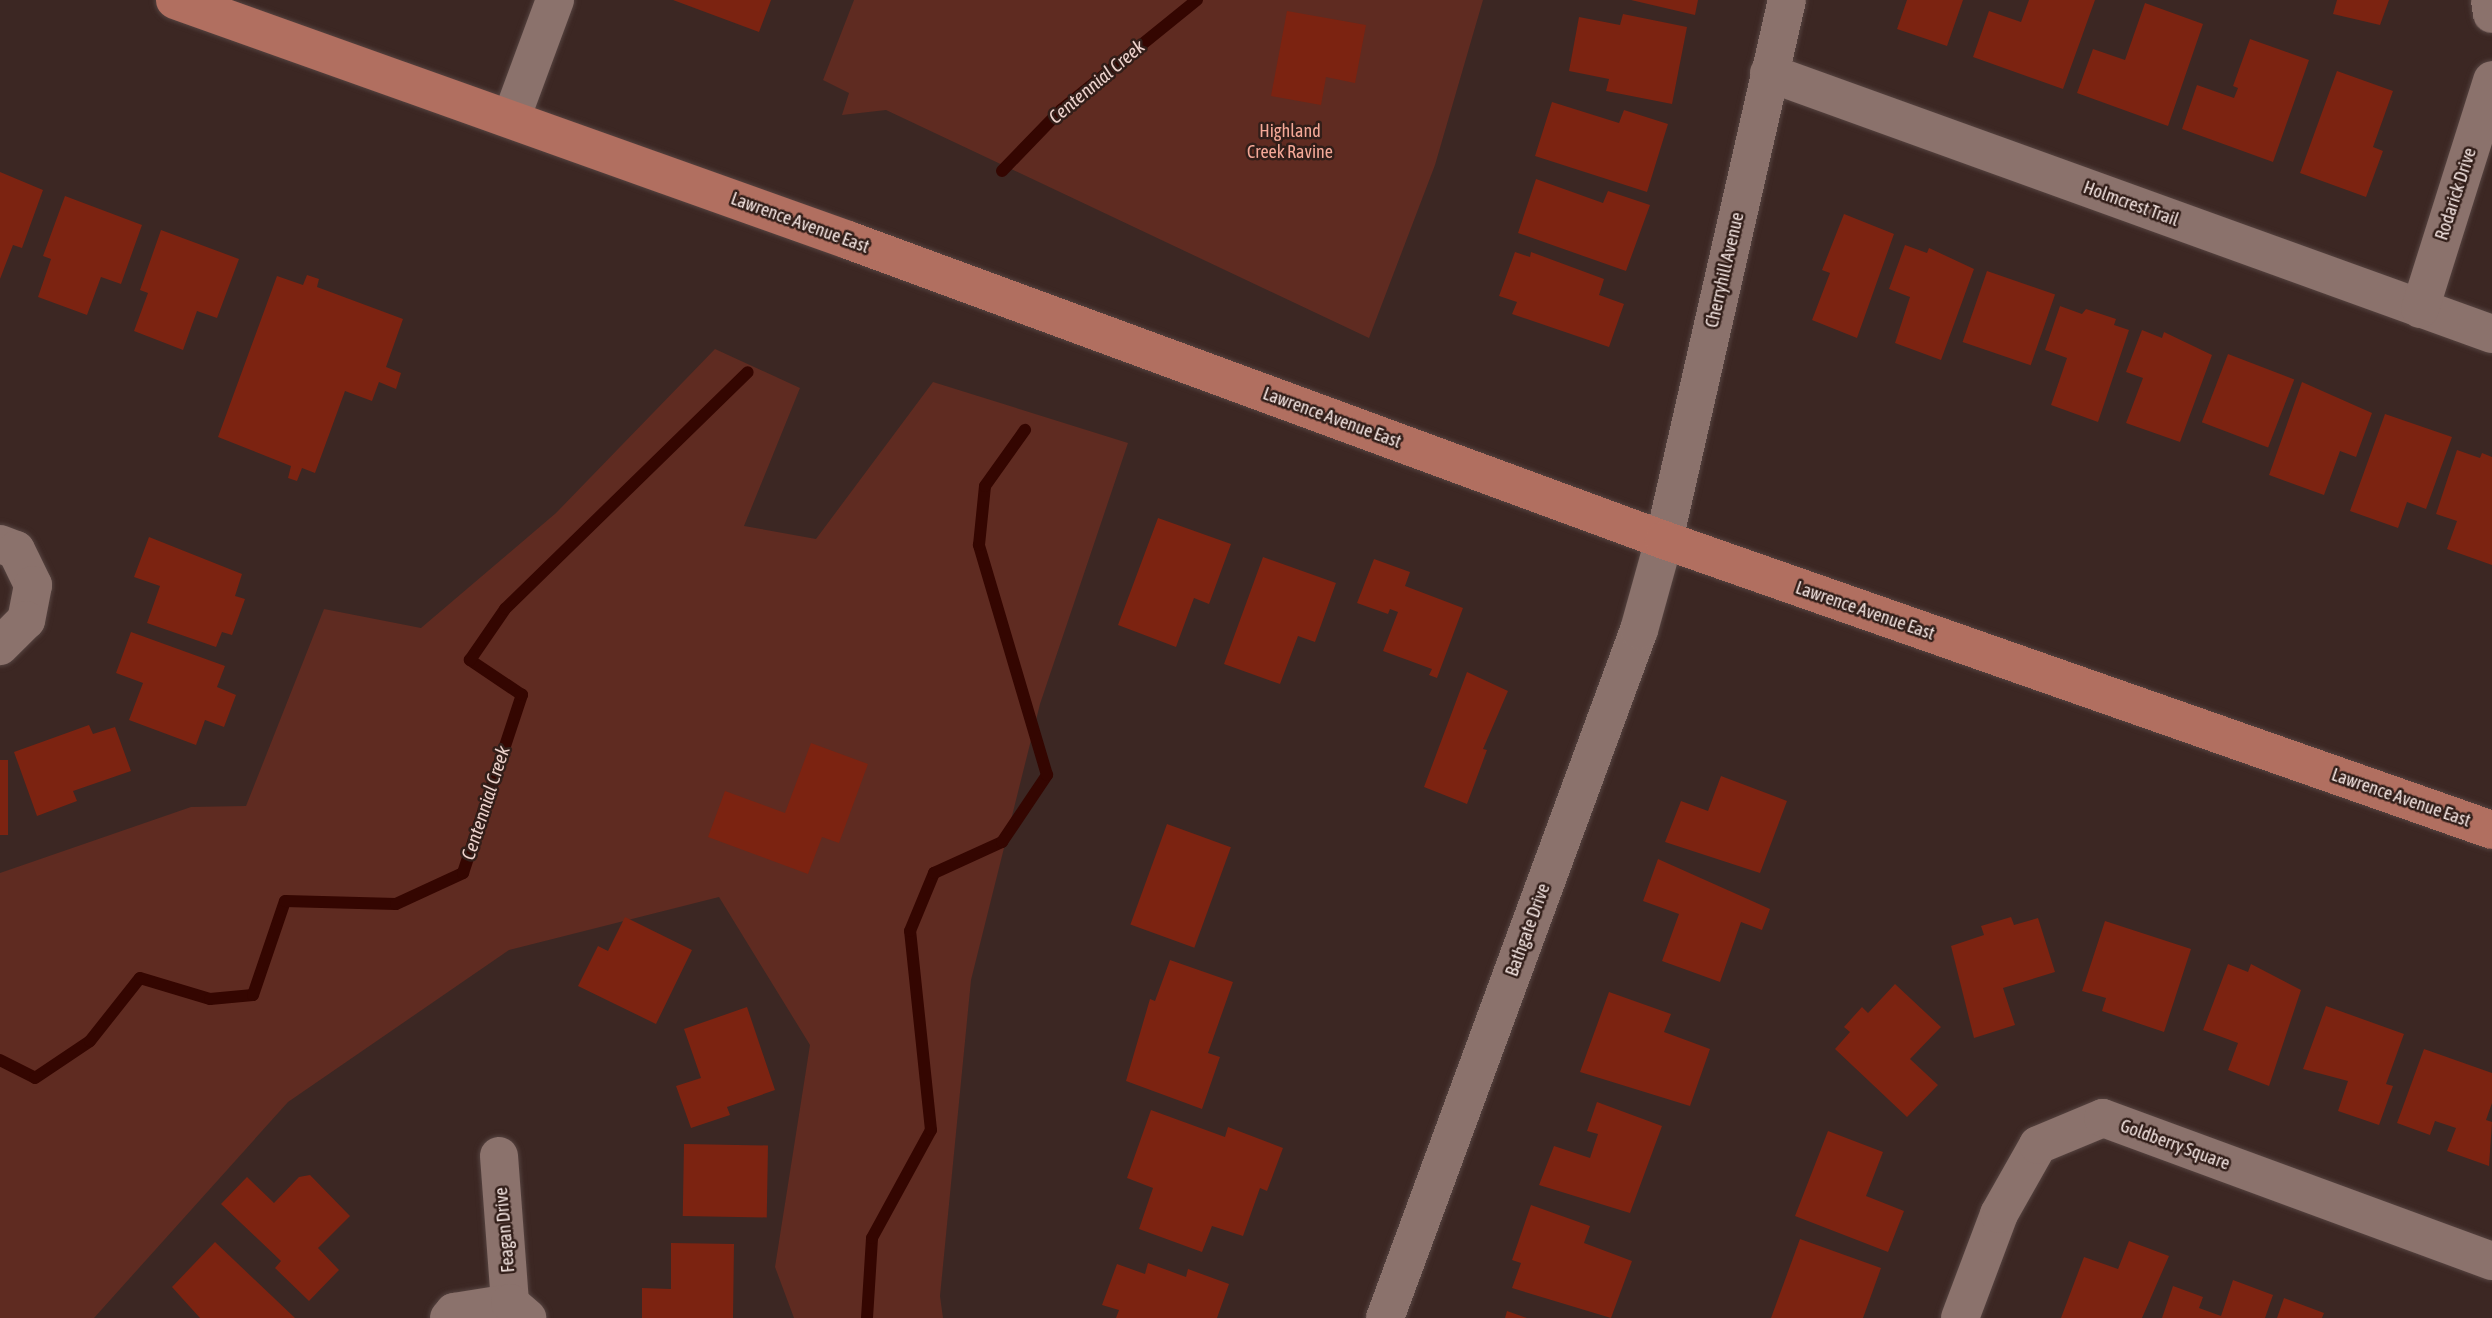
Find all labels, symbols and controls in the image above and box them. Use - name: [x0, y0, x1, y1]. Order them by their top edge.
- water label: Centennial Creek: [1044, 35, 1150, 129]
- park label: Highland Creek Ravine: [1247, 121, 1333, 164]
- street label: Rodarick Drive: [2431, 145, 2481, 243]
- street label: Holmcrest Trail: [2080, 177, 2182, 231]
- street label: Lawrence Avenue East: [728, 188, 872, 258]
- street label: Cherryhill Avenue: [1701, 210, 1749, 330]
- street label: Lawrence Avenue East: [1260, 383, 1404, 453]
- street label: Lawrence Avenue East: [1793, 577, 1937, 645]
- water label: Centennial Creek: [457, 743, 515, 863]
- street label: Lawrence Avenue East: [2329, 764, 2473, 832]
- street label: Bathgate Drive: [1501, 881, 1555, 979]
- street label: Goldberry Square: [2117, 1115, 2233, 1175]
- street label: Feagan Drive: [491, 1187, 519, 1273]

